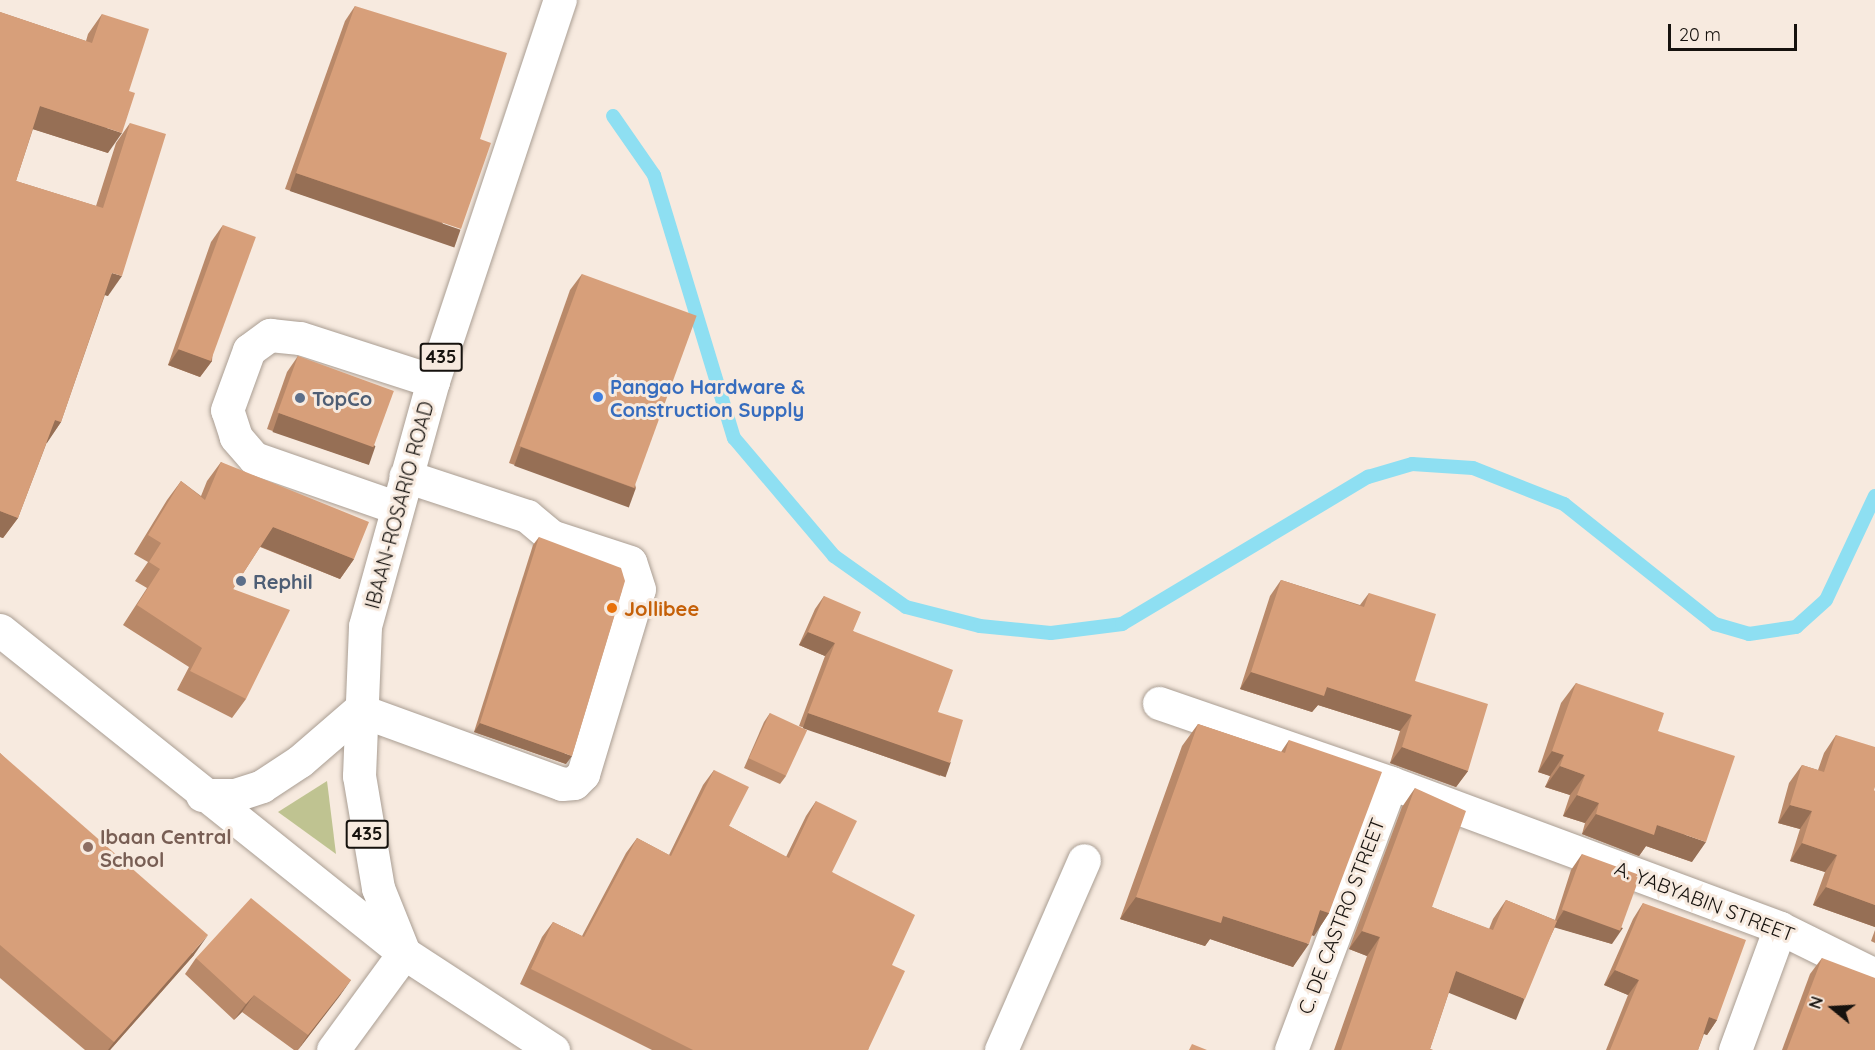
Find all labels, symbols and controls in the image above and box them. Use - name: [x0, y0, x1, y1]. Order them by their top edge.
- scale bar: [1671, 12, 1800, 50]
- text: 20 m: [1679, 23, 1721, 46]
- road number: 435: [418, 342, 464, 372]
- place label: Pangao Hardware & Construction Supply: [610, 374, 805, 421]
- place label: TopCo: [312, 386, 372, 410]
- marker: Pangao Hardware & Construction Supply: [591, 390, 605, 404]
- marker: TopCo: [293, 391, 307, 405]
- street label: IBAAN-ROSARIO ROAD: [360, 399, 438, 611]
- place label: Rephil: [253, 569, 313, 593]
- marker: Rephil: [234, 574, 248, 588]
- place label: Jollibee: [624, 596, 699, 620]
- marker: Jollibee: [605, 601, 619, 615]
- street label: C. DE CASTRO STREET: [1292, 815, 1390, 1017]
- road number: 435: [344, 819, 389, 849]
- place label: Ibaan Central School: [100, 824, 232, 871]
- marker: Ibaan Central School: [81, 840, 95, 854]
- street label: A. YABYABIN STREET: [1612, 856, 1798, 946]
- north arrow: [1803, 978, 1863, 1038]
- text: N: [1805, 994, 1827, 1011]

